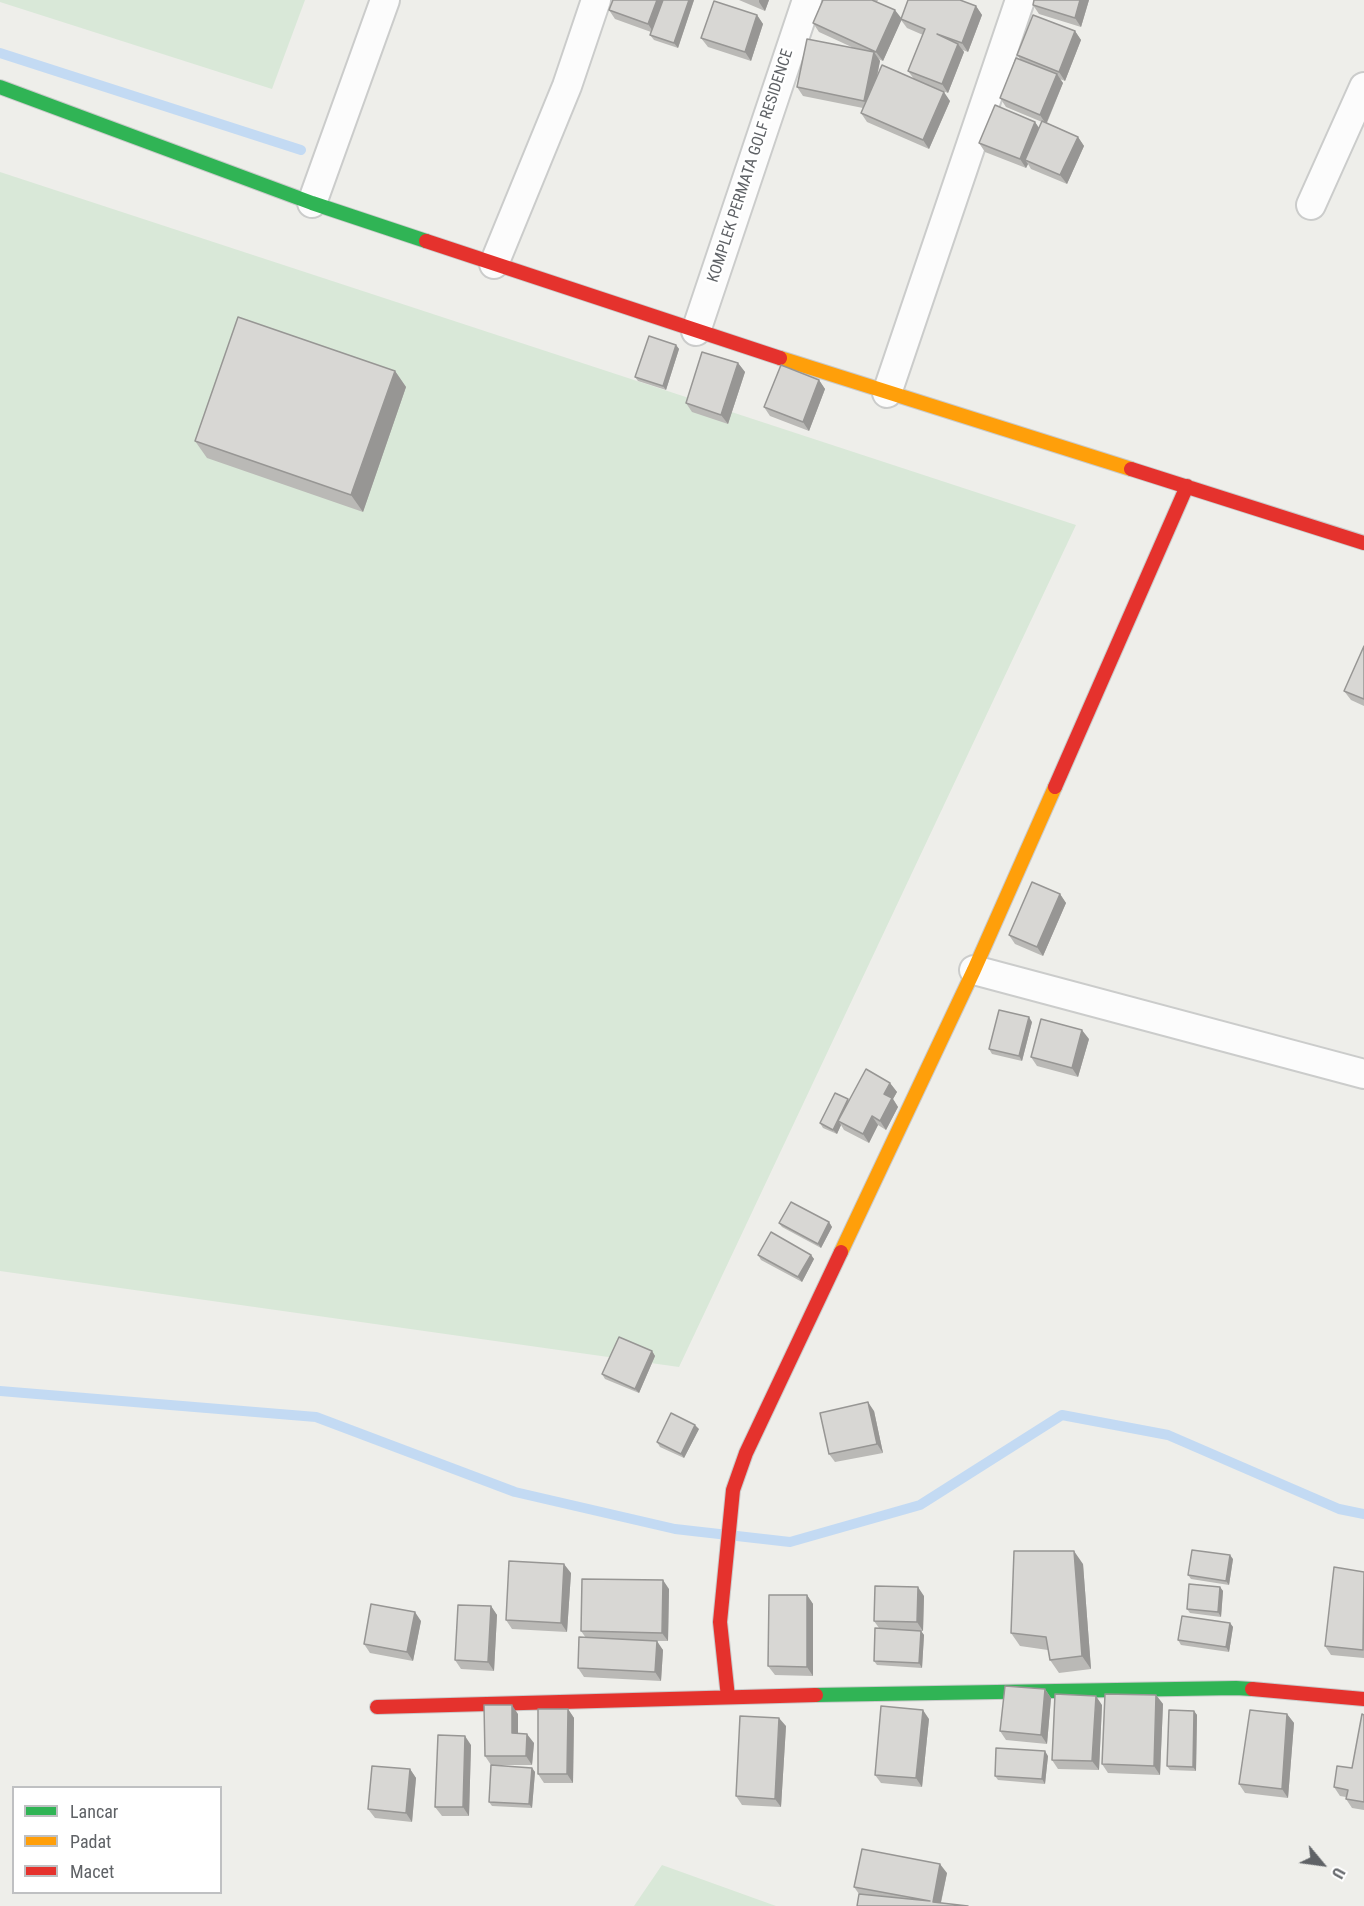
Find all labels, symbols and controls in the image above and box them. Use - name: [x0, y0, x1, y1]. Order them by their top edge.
- street label: KOMPLEK PERMATA GOLF RESIDENCE: [704, 47, 798, 285]
- legend: [12, 1786, 222, 1894]
- text: Lancar: [70, 1801, 118, 1822]
- text: Padat: [70, 1831, 111, 1852]
- north arrow: [1292, 1834, 1352, 1894]
- text: Macet: [70, 1861, 114, 1882]
- text: U: [1328, 1864, 1349, 1882]

